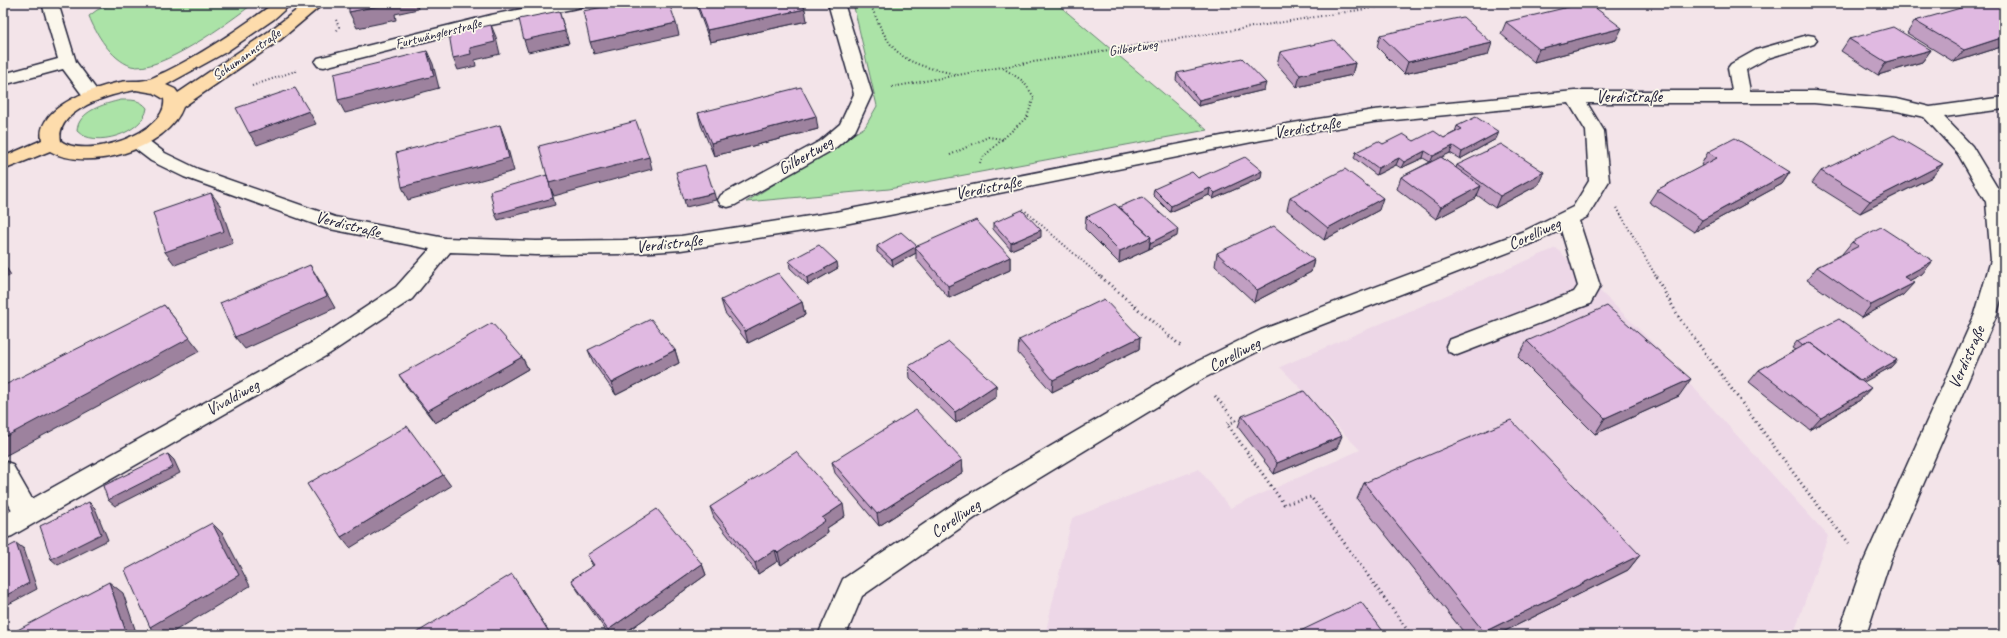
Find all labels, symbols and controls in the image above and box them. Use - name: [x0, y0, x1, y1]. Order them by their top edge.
- street label: Furtwänglerstraße: [393, 14, 484, 52]
- street label: Schumannstraße: [209, 24, 285, 84]
- street label: Gilbertweg: [1108, 35, 1160, 60]
- street label: Verdistraße: [1596, 86, 1664, 107]
- street label: Verdistraße: [1273, 112, 1343, 143]
- street label: Gilbertweg: [774, 131, 837, 179]
- street label: Verdistraße: [954, 171, 1024, 204]
- street label: Verdistraße: [313, 206, 384, 243]
- street label: Corelliweg: [1505, 212, 1565, 254]
- street label: Verdistraße: [635, 229, 704, 257]
- street label: Verdistraße: [1943, 321, 1990, 392]
- street label: Corelliweg: [1205, 332, 1265, 376]
- street label: Vivaldiweg: [202, 373, 264, 420]
- street label: Corelliweg: [927, 493, 986, 542]

